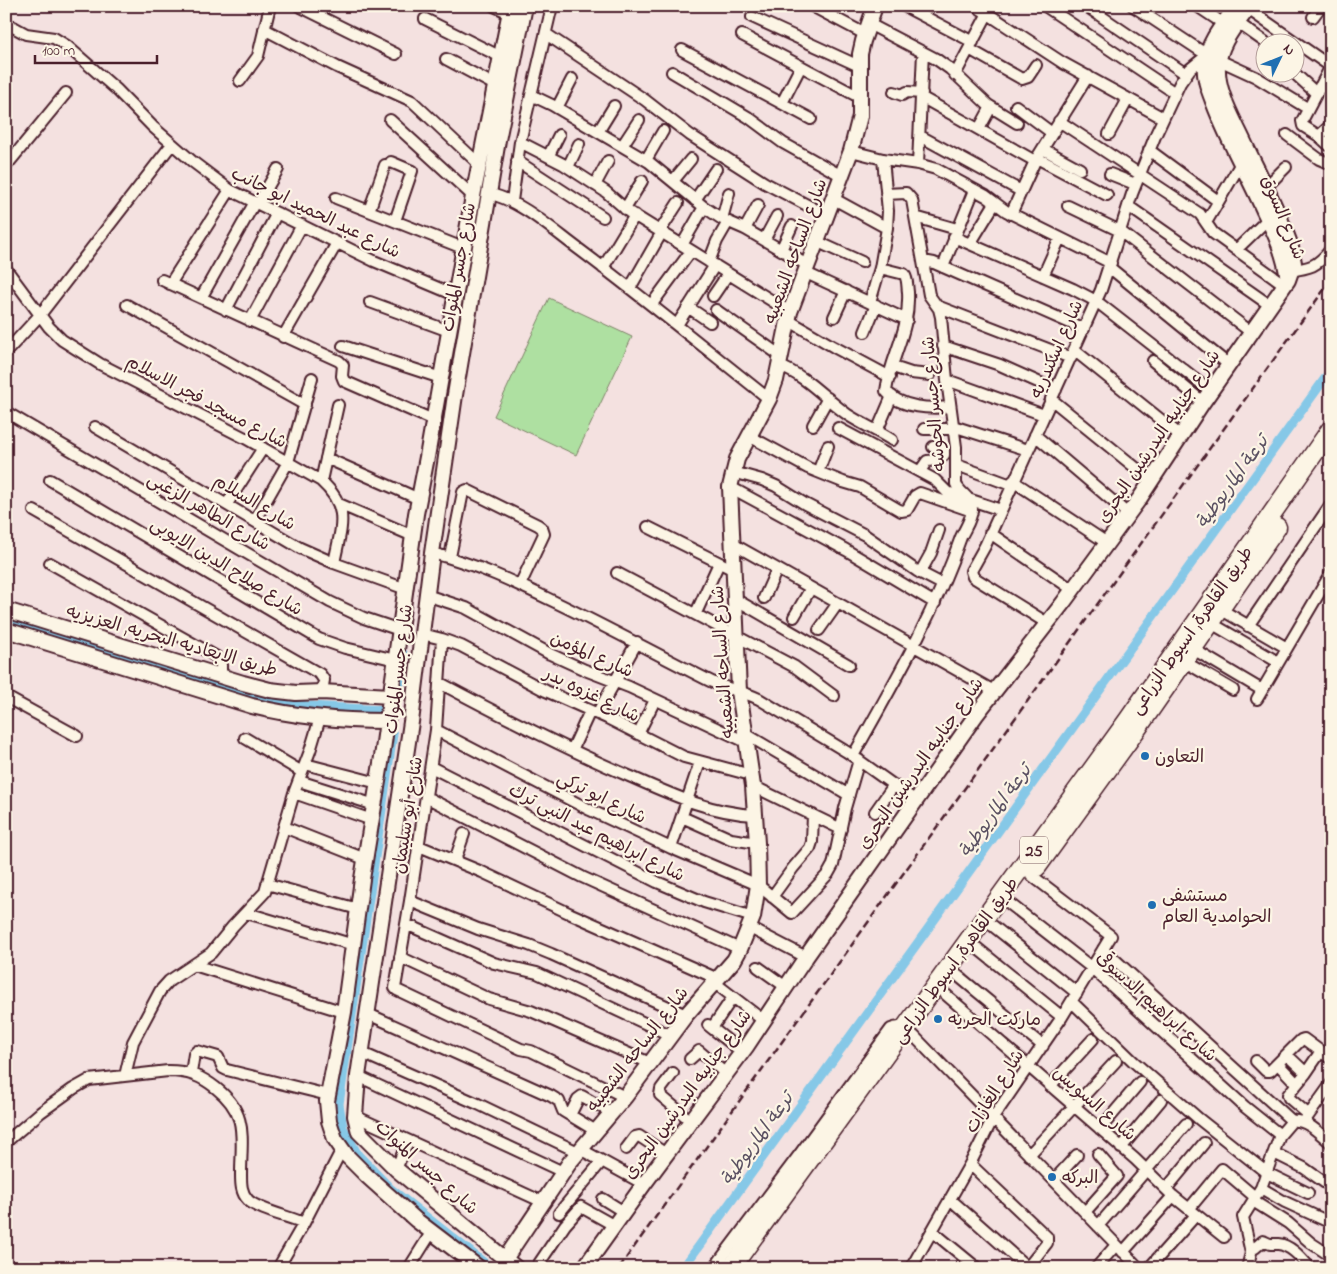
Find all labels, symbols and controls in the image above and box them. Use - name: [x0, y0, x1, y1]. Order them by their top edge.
- scale bar: [35, 32, 158, 64]
- north arrow: [1254, 32, 1304, 82]
- text: 100 m: [42, 40, 75, 62]
- text: N: [1278, 40, 1299, 61]
- street label: شارع عبد الحميد ابو جانب: [226, 161, 404, 266]
- street label: شارع السوق: [1253, 172, 1311, 264]
- street label: شارع الساحه الشعبيه: [758, 175, 835, 328]
- street label: شارع جسر المنوات: [436, 201, 484, 334]
- street label: شارع اسكندريه: [1025, 296, 1091, 403]
- street label: شارع جسر الحوشه: [916, 335, 954, 473]
- street label: شارع جنابيه البدرشين البحرى: [1092, 345, 1228, 529]
- street label: شارع مسجد فجر الاسلام: [121, 349, 291, 456]
- water label: ترعة الماريوطية: [1190, 427, 1278, 535]
- street label: شارع الطاهر الزغبى: [142, 467, 274, 559]
- street label: شارع السلام: [208, 469, 300, 538]
- street label: شارع صلاح الدين الايوبى: [145, 512, 307, 624]
- street label: طريق القاهرة, اسيوط الزراعى: [1125, 542, 1261, 721]
- street label: شارع الساحه الشعبيه: [706, 585, 742, 739]
- street label: طريق الابعاديه البحريه, العزيزيه: [63, 599, 280, 685]
- street label: شارع جسر المنوات: [379, 603, 421, 736]
- street label: شارع المؤمن: [546, 626, 637, 686]
- street label: شارع غزوه بدر: [537, 660, 643, 730]
- street label: شارع جنابيه البدرشين البحرى: [852, 673, 991, 855]
- place label: التعاون: [1155, 745, 1204, 771]
- marker: التعاون: [1139, 750, 1151, 762]
- street label: شارع أبو سليمان: [387, 755, 431, 876]
- water label: ترعة الماريوطية: [953, 756, 1041, 864]
- street label: شارع ابو تركي: [552, 766, 650, 832]
- street label: شارع ابراهيم عبد النبى ترك: [504, 778, 689, 890]
- road number: 25: [1020, 836, 1048, 864]
- street label: طريق القاهرة, اسيوط الزراعى: [887, 872, 1026, 1050]
- place label: مستشفى الحوامدية العام: [1162, 884, 1271, 931]
- marker: مستشفى الحوامدية العام: [1146, 899, 1158, 911]
- street label: شارع ابراهيم الدسوقى: [1089, 945, 1223, 1069]
- street label: شارع الساحه الشعبيه: [581, 982, 696, 1119]
- street label: شارع جنابيه البدرشين البحرى: [618, 1005, 759, 1186]
- place label: ماركت الحريه: [948, 1008, 1041, 1034]
- marker: ماركت الحريه: [932, 1013, 944, 1025]
- street label: شارع الغازات: [960, 1045, 1032, 1139]
- street label: شارع السويس: [1046, 1061, 1141, 1148]
- water label: ترعة الماريوطية: [715, 1084, 803, 1192]
- street label: شارع جسر المنوات: [368, 1115, 483, 1222]
- place label: البركه: [1062, 1166, 1098, 1192]
- marker: البركه: [1046, 1171, 1058, 1183]

